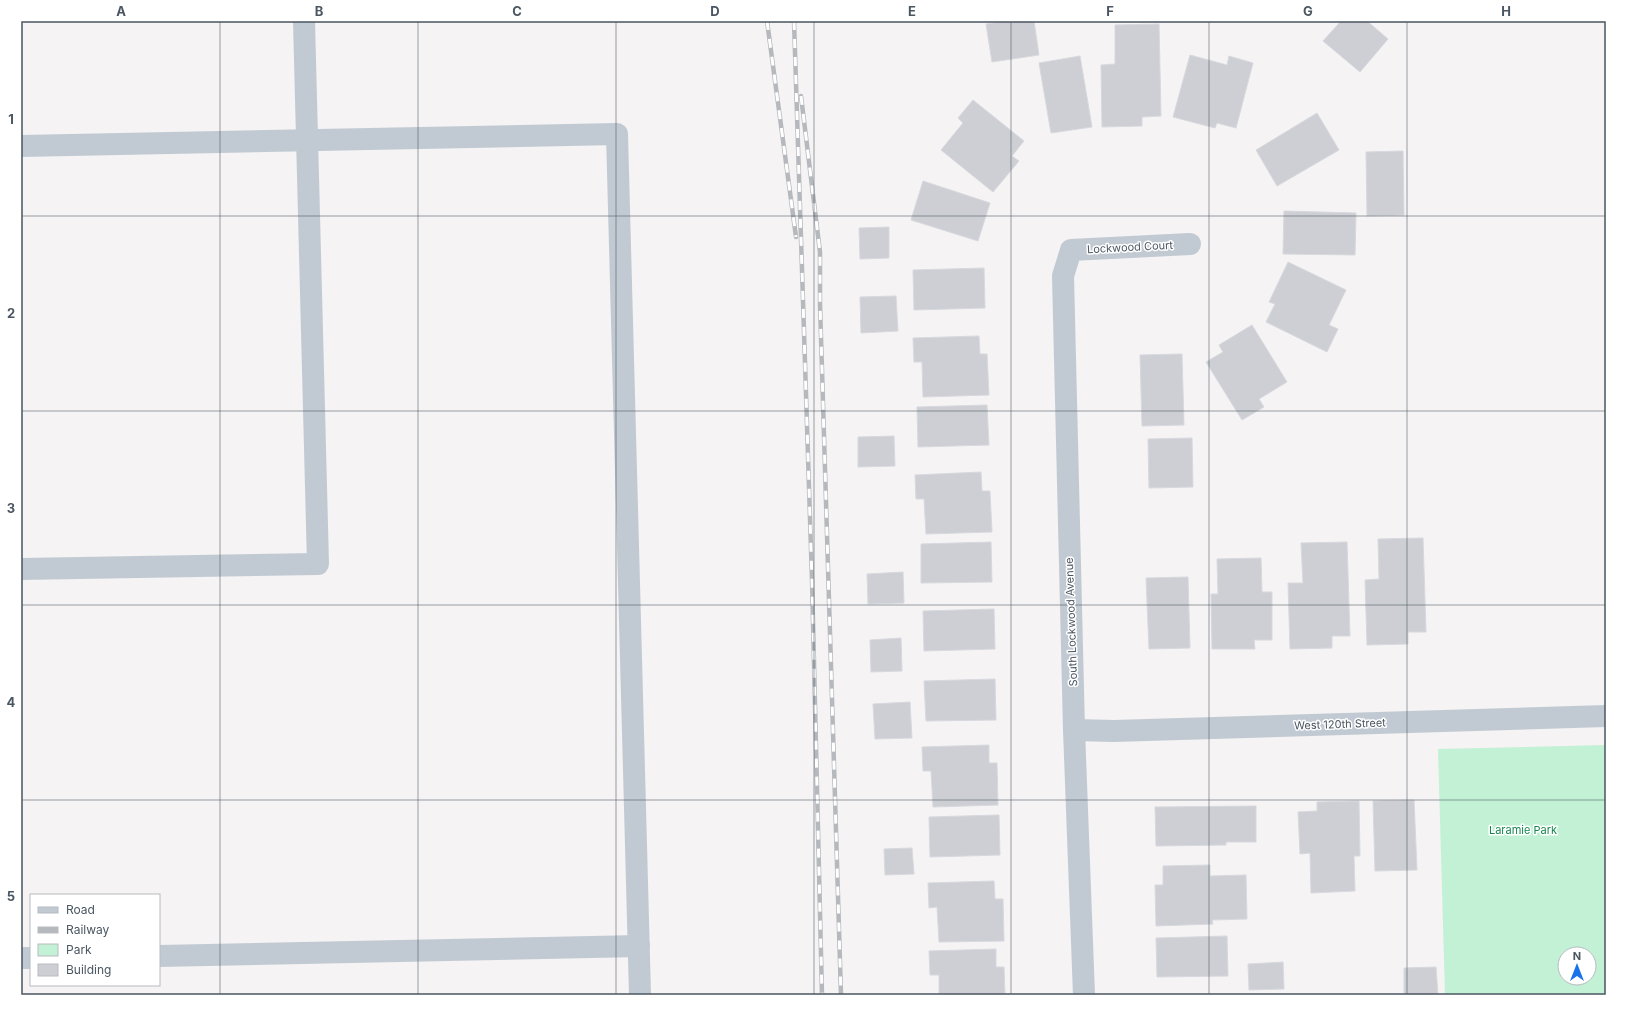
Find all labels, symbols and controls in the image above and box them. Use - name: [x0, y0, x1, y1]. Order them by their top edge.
- text: A: [116, 3, 126, 19]
- text: B: [315, 3, 324, 19]
- text: C: [512, 3, 522, 19]
- text: D: [710, 3, 720, 19]
- text: E: [908, 3, 916, 19]
- text: F: [1106, 3, 1114, 19]
- text: G: [1303, 3, 1313, 19]
- text: H: [1501, 3, 1511, 19]
- text: 1: [8, 111, 14, 127]
- street label: Lockwood Court: [1087, 238, 1174, 256]
- text: 2: [7, 305, 15, 321]
- text: 3: [7, 500, 15, 516]
- street label: South Lockwood Avenue: [1062, 557, 1080, 687]
- text: 4: [7, 694, 16, 710]
- street label: West 120th Street: [1294, 715, 1386, 733]
- park label: Laramie Park: [1489, 823, 1557, 837]
- text: 5: [7, 888, 15, 904]
- legend: [30, 894, 160, 986]
- text: Road: [66, 902, 95, 917]
- text: Railway: [66, 922, 110, 937]
- text: Park: [66, 942, 92, 957]
- north arrow: [1557, 946, 1597, 986]
- text: N: [1573, 949, 1581, 963]
- text: Building: [66, 962, 111, 977]

